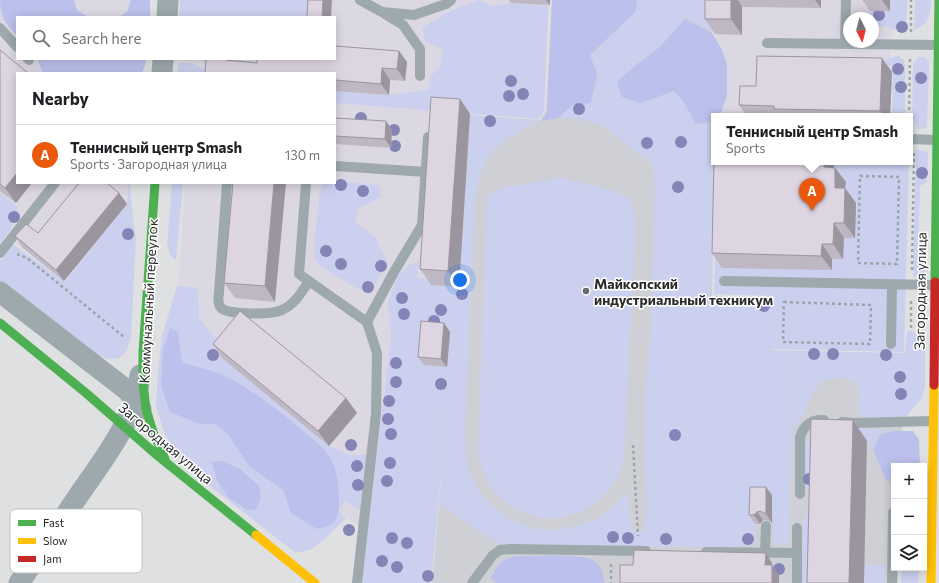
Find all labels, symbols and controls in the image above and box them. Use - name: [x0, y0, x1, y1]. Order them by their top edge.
- north arrow: [843, 12, 879, 48]
- search box: [16, 16, 336, 60]
- icon: search: [30, 27, 52, 49]
- text: Search here: [62, 29, 141, 47]
- text: Nearby: [32, 88, 89, 109]
- popup: [711, 113, 913, 165]
- text: Теннисный центр Smash: [726, 122, 898, 140]
- text: Теннисный центр Smash: [70, 138, 242, 156]
- text: Sports: [726, 140, 765, 156]
- text: A: [40, 147, 50, 163]
- text: 130 m: [285, 147, 320, 163]
- text: Sports · Загородная улица: [70, 156, 227, 172]
- pin: A: [799, 178, 825, 211]
- street label: Коммунальный переулок: [135, 218, 161, 384]
- street label: Загородная улица: [910, 232, 930, 350]
- your location: [450, 270, 470, 290]
- place label: Майкопский индустриальный техникум: [594, 275, 773, 308]
- marker: Майкопский индустриальный техникум: [581, 286, 591, 296]
- street label: Загородная улица: [115, 399, 217, 487]
- map controls: [891, 463, 927, 571]
- button: +: [891, 463, 927, 499]
- button: −: [891, 499, 927, 535]
- legend: [10, 509, 142, 573]
- text: Fast: [43, 516, 65, 529]
- text: Slow: [43, 534, 68, 547]
- button: layers: [891, 535, 927, 571]
- text: Jam: [43, 552, 62, 566]

